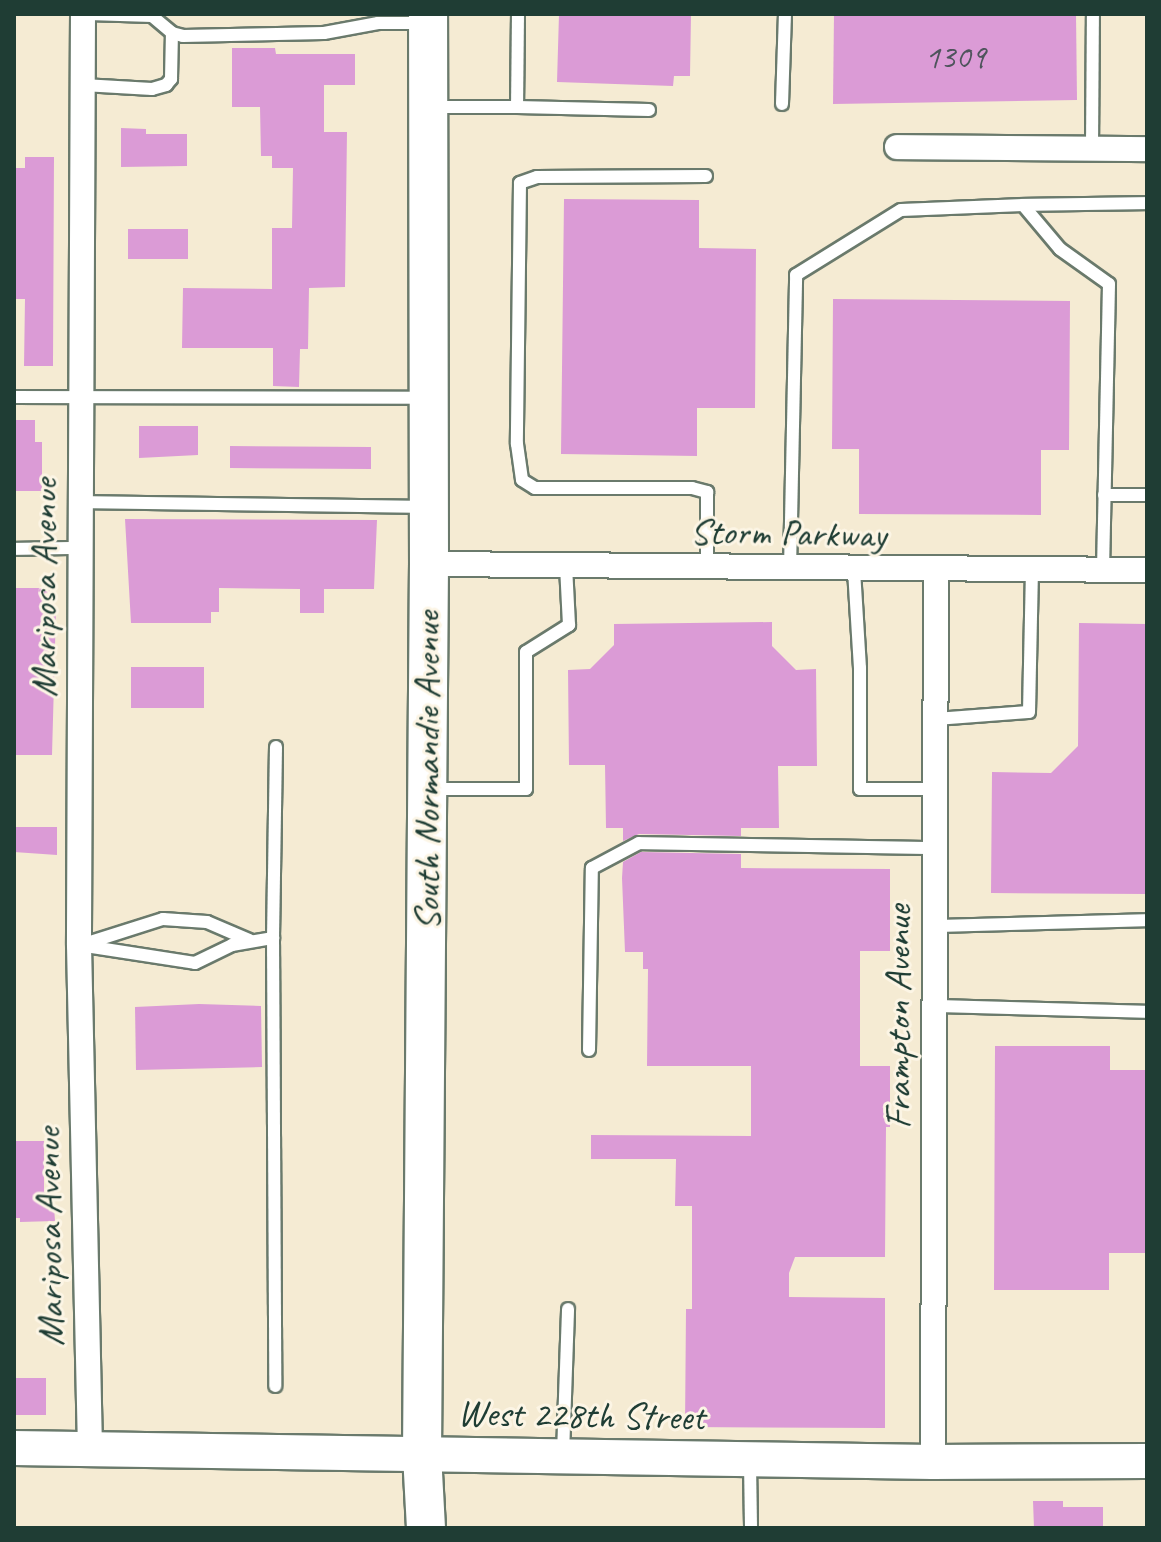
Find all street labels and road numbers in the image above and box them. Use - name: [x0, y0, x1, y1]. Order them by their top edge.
- street label: Mariposa Avenue: [21, 479, 67, 697]
- street label: Storm Parkway: [689, 508, 887, 558]
- street label: South Normandie Avenue: [404, 611, 450, 931]
- street label: Frampton Avenue: [875, 905, 921, 1129]
- street label: Mariposa Avenue: [24, 1127, 74, 1347]
- street label: West 228th Street: [457, 1390, 705, 1440]

